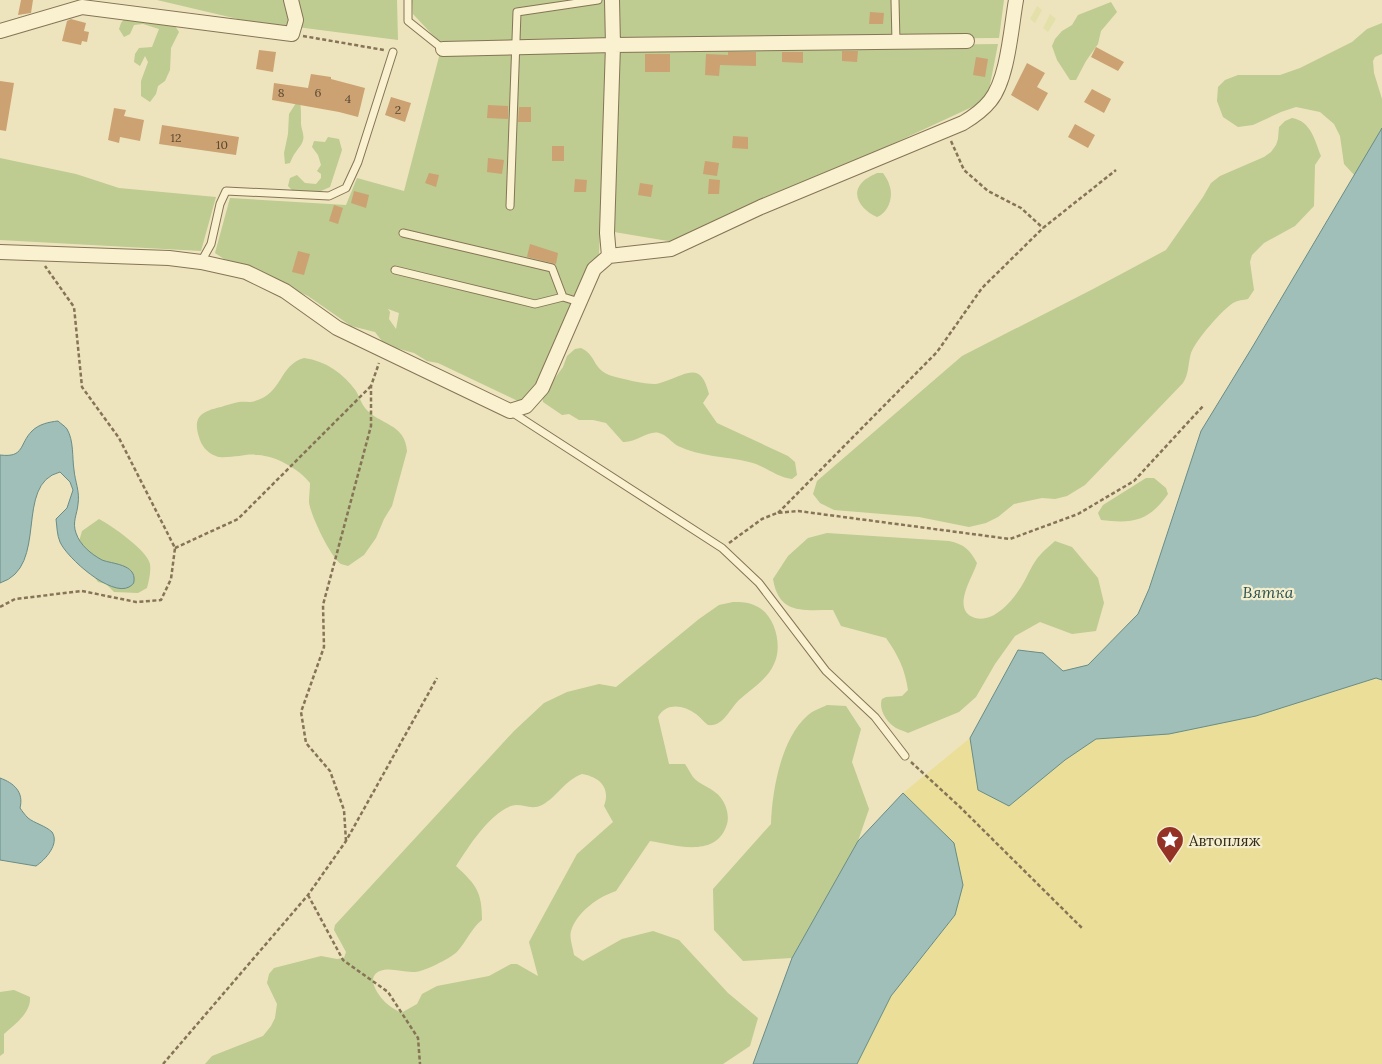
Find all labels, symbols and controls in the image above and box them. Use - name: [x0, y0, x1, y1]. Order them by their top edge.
- house number: 8: [278, 85, 285, 100]
- house number: 6: [315, 85, 322, 100]
- house number: 4: [345, 91, 352, 106]
- house number: 2: [395, 102, 401, 117]
- house number: 12: [171, 130, 181, 145]
- house number: 10: [216, 137, 228, 152]
- water label: Вятка: [1243, 582, 1294, 602]
- place icon: Автопляж: [1155, 825, 1185, 864]
- place label: Автопляж: [1188, 831, 1261, 850]

